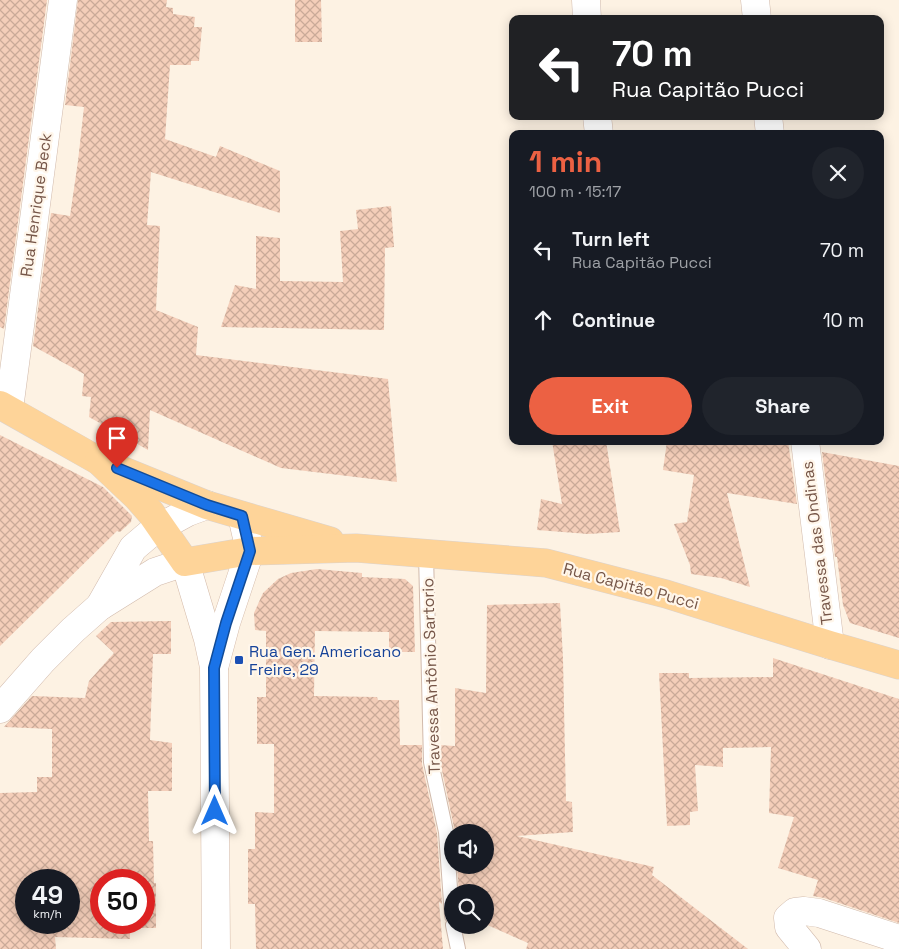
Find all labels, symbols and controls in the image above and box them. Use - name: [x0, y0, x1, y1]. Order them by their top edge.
- text: 70 m: [612, 32, 693, 76]
- icon: left: [529, 35, 594, 100]
- text: Rua Capitão Pucci: [612, 75, 804, 103]
- street label: Rua Henrique Beck: [16, 131, 57, 278]
- text: 1 min: [529, 142, 602, 181]
- button: close: [812, 147, 864, 199]
- text: 100 m · 15:17: [529, 181, 621, 202]
- text: Turn left: [572, 227, 650, 252]
- icon: left: [529, 236, 557, 264]
- text: 70 m: [820, 238, 864, 263]
- text: Rua Capitão Pucci: [572, 252, 712, 273]
- icon: ahead: [529, 306, 557, 334]
- text: Continue: [572, 308, 655, 333]
- text: 10 m: [823, 308, 864, 333]
- button: Exit: [529, 377, 692, 435]
- button: Share: [702, 377, 864, 435]
- pin: [96, 417, 138, 468]
- icon: arrive: [103, 424, 131, 452]
- street label: Travessa das Ondinas: [797, 460, 837, 626]
- street label: Rua Capitão Pucci: [561, 558, 701, 614]
- street label: Travessa Antônio Sartorio: [417, 577, 445, 775]
- place label: Rua Gen. Americano Freire, 29: [249, 641, 401, 680]
- marker: Rua Gen. Americano Freire, 29: [233, 654, 245, 666]
- position arrow: [188, 784, 240, 836]
- map controls: [444, 824, 494, 934]
- button: sound: [444, 824, 494, 874]
- speed limit sign: 50: [90, 869, 155, 934]
- text: 49: [32, 879, 63, 911]
- button: search: [444, 884, 494, 934]
- text: km/h: [33, 906, 62, 922]

